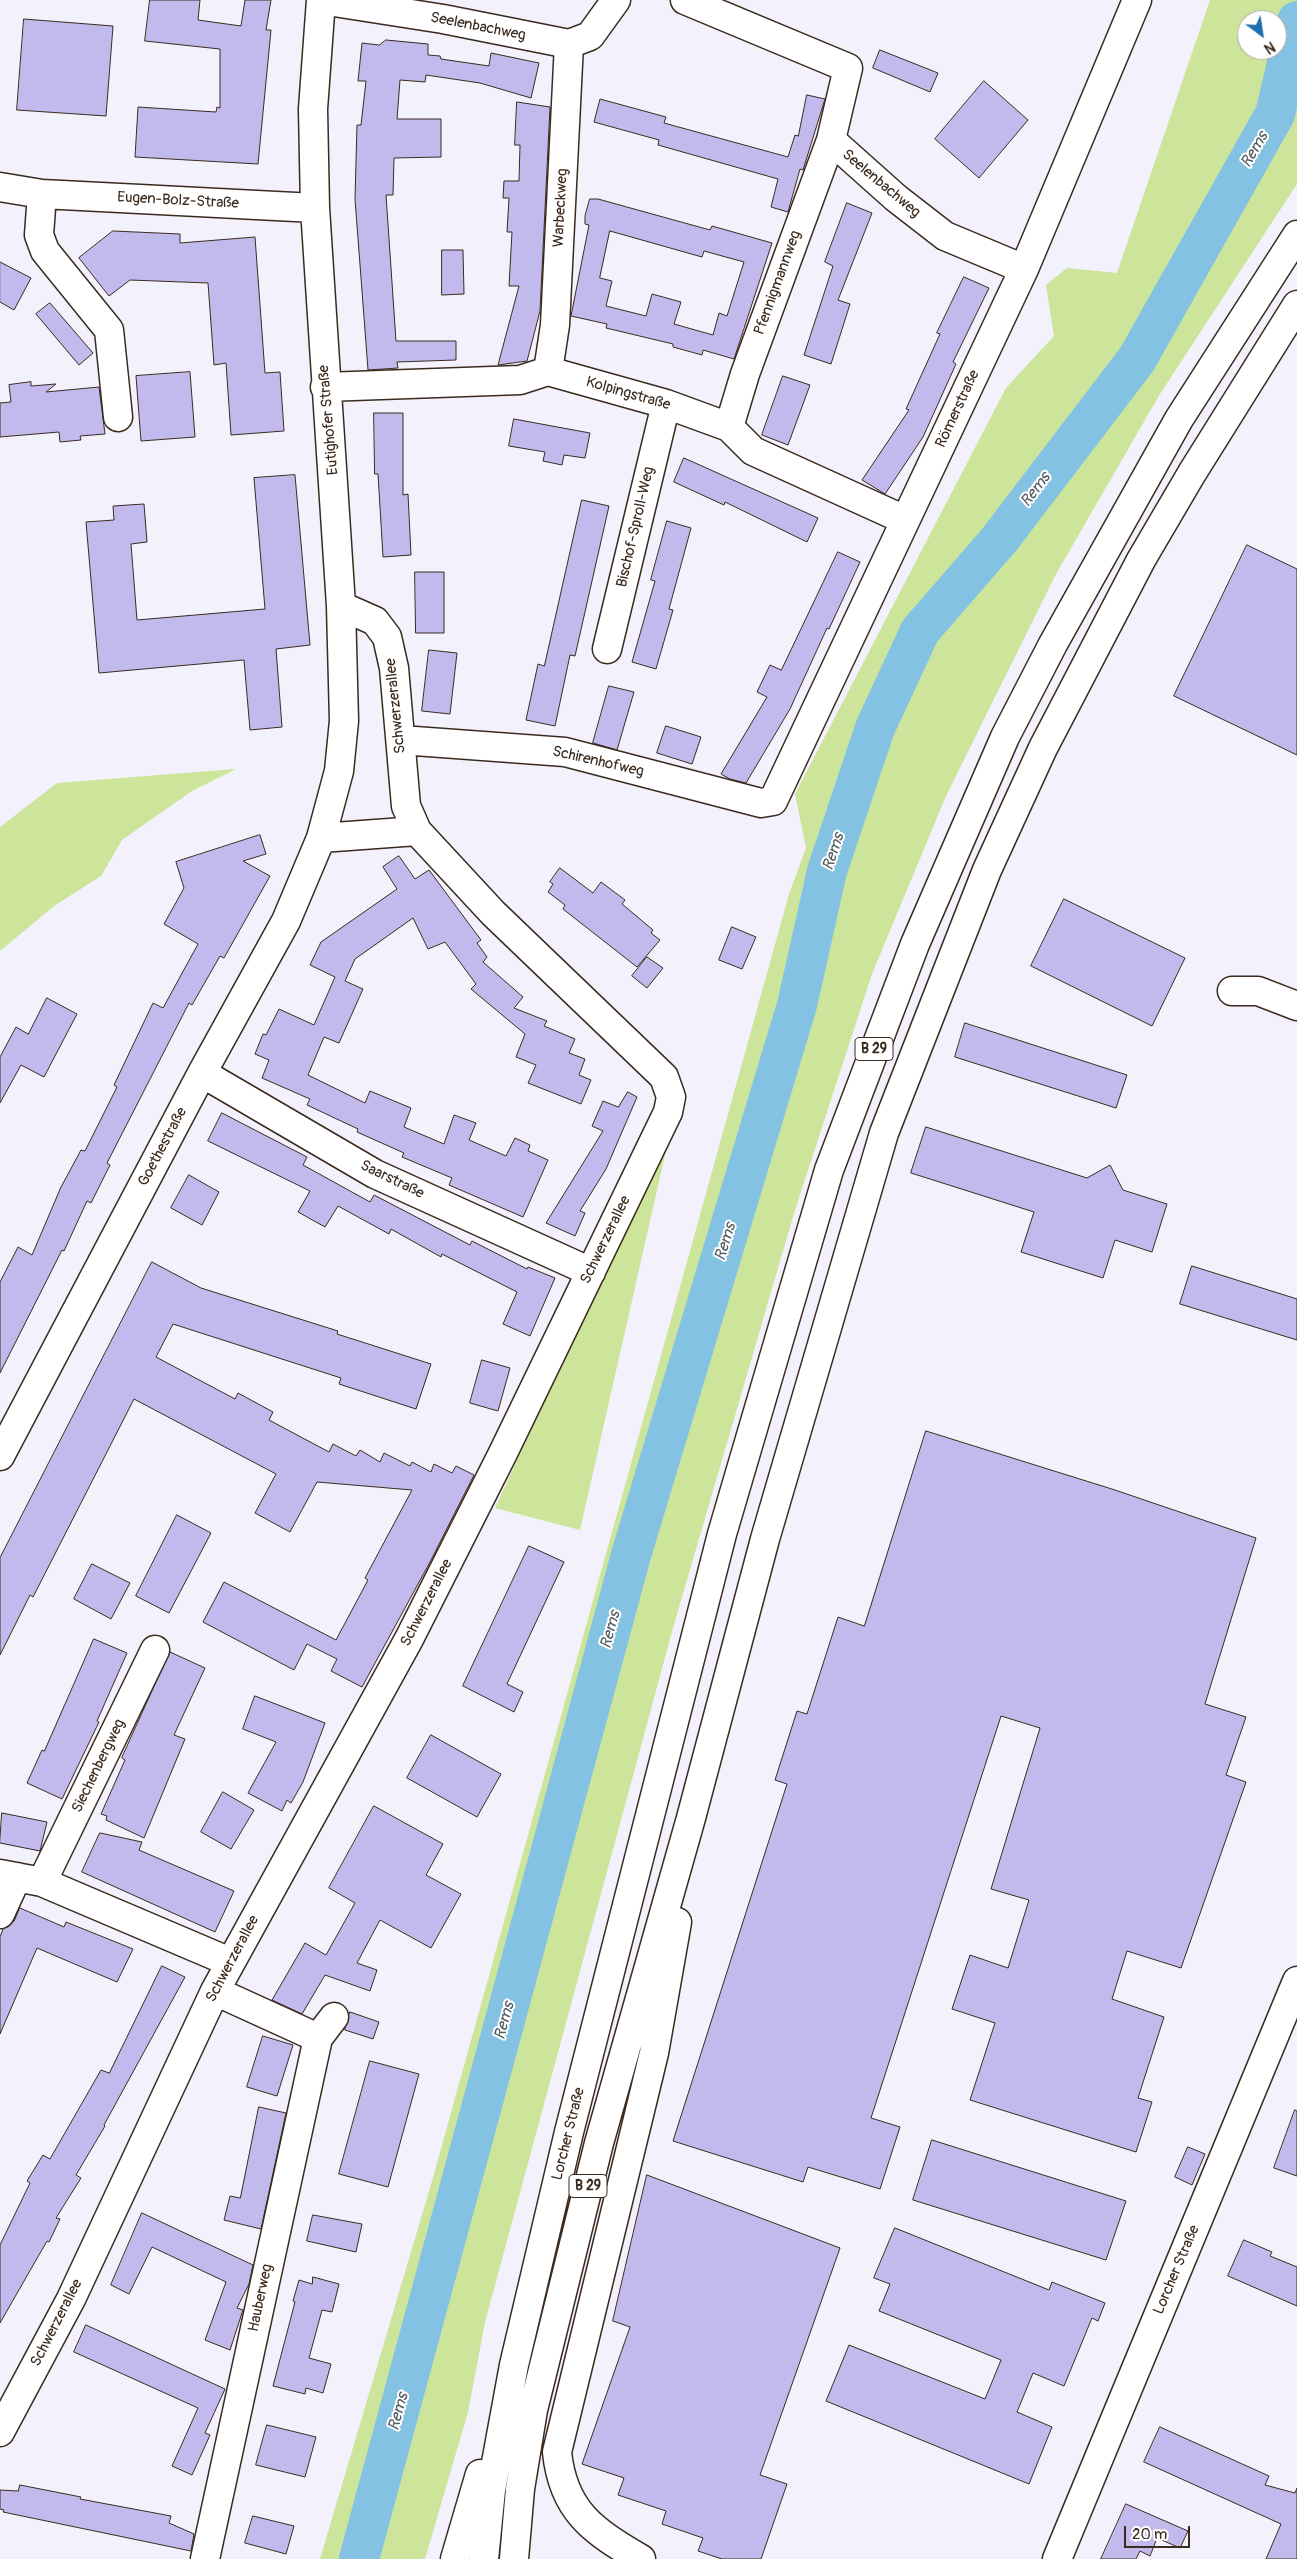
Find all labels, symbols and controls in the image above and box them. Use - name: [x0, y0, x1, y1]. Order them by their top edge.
- street label: Seelenbachweg: [429, 9, 527, 45]
- north arrow: [1237, 10, 1287, 60]
- text: N: [1261, 38, 1278, 57]
- water label: Rems: [1237, 129, 1273, 171]
- street label: Seelenbachweg: [838, 146, 924, 222]
- street label: Warbeckweg: [550, 168, 572, 248]
- street label: Eugen-Bolz-Straße: [117, 189, 239, 213]
- street label: Pfennigmannweg: [751, 228, 805, 338]
- street label: Eutighofer Straße: [315, 364, 343, 476]
- street label: Römerstraße: [932, 367, 984, 451]
- street label: Kolpingstraße: [584, 373, 672, 415]
- street label: Bischof-Sproll-Weg: [613, 465, 659, 589]
- water label: Rems: [1017, 469, 1055, 511]
- street label: Schwerzerallee: [382, 657, 410, 755]
- street label: Schirenhofweg: [551, 743, 645, 781]
- water label: Rems: [819, 831, 849, 873]
- road number: B 29: [855, 1038, 893, 1060]
- street label: Goethestraße: [135, 1105, 191, 1189]
- street label: Saarstraße: [357, 1157, 427, 1203]
- street label: Schwerzerallee: [577, 1193, 635, 1287]
- water label: Rems: [711, 1221, 741, 1263]
- street label: Schwerzerallee: [397, 1556, 457, 1650]
- water label: Rems: [597, 1609, 625, 1651]
- street label: Siechenbergweg: [69, 1716, 129, 1816]
- street label: Schwerzerallee: [203, 1913, 263, 2005]
- water label: Rems: [491, 2000, 519, 2042]
- street label: Lorcher Straße: [549, 2086, 589, 2182]
- road number: B 29: [569, 2174, 607, 2198]
- street label: Lorcher Straße: [1150, 2223, 1204, 2317]
- street label: Hauberweg: [245, 2262, 277, 2334]
- street label: Schwerzerallee: [27, 2276, 87, 2370]
- water label: Rems: [385, 2391, 413, 2433]
- scale bar: [1127, 2516, 1193, 2548]
- text: 20 m: [1132, 2525, 1167, 2544]

